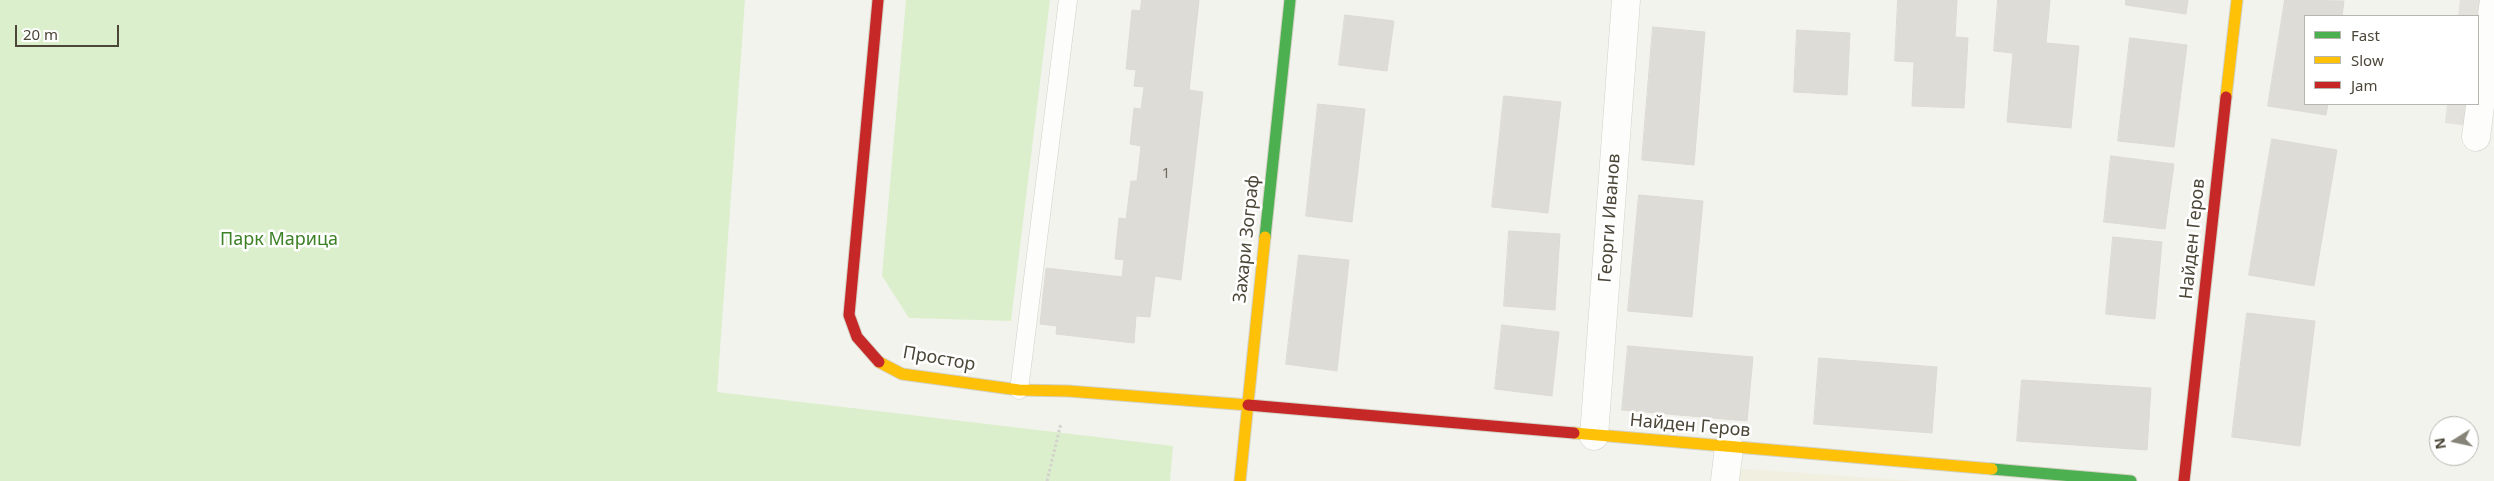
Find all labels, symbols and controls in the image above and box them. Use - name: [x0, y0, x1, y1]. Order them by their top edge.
- scale bar: [18, 15, 121, 47]
- legend: [2304, 15, 2479, 105]
- text: 20 m: [23, 24, 58, 44]
- text: Fast: [2351, 25, 2380, 45]
- text: Slow: [2351, 50, 2384, 70]
- text: Jam: [2351, 75, 2378, 95]
- street label: Георги Иванов: [1595, 153, 1625, 283]
- house number: 1: [1162, 165, 1170, 183]
- street label: Захари Зограф: [1230, 174, 1264, 304]
- street label: Найден Геров: [2176, 178, 2210, 300]
- park label: Парк Марица: [220, 229, 338, 251]
- street label: Простор: [901, 342, 977, 376]
- street label: Найден Геров: [1629, 410, 1751, 442]
- north arrow: [2429, 416, 2479, 466]
- text: N: [2429, 436, 2450, 451]

